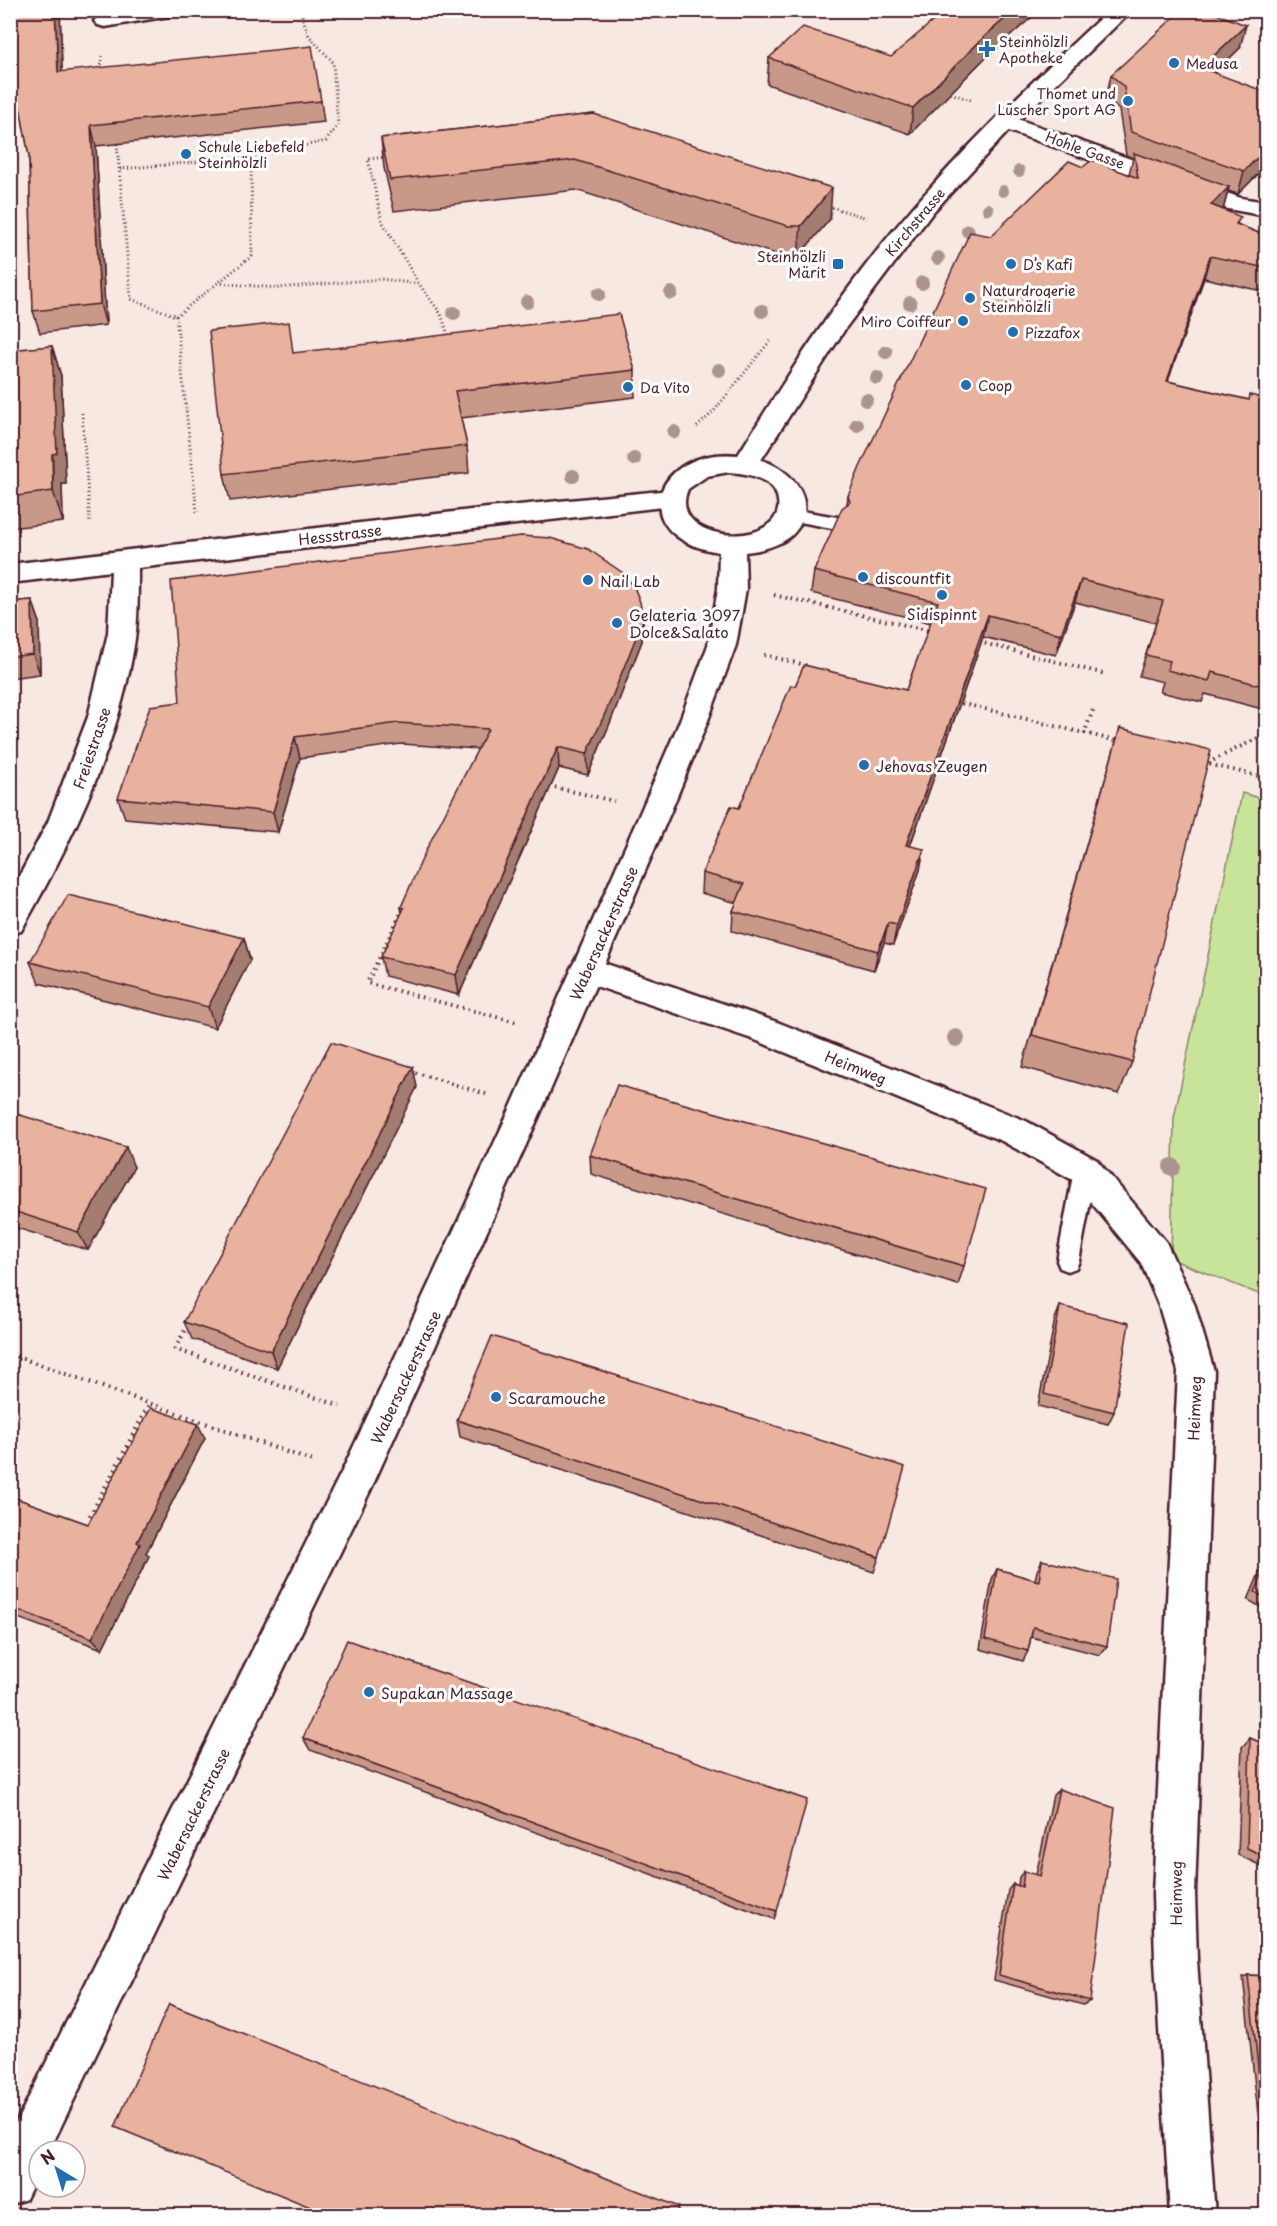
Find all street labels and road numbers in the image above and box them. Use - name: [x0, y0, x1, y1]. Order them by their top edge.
- street label: Hohle Gasse: [1042, 126, 1128, 174]
- street label: Kirchstrasse: [880, 183, 950, 261]
- street label: Hessstrasse: [297, 517, 383, 551]
- street label: Freiestrasse: [66, 704, 116, 792]
- street label: Wabersackerstrasse: [563, 862, 643, 1004]
- street label: Heimweg: [822, 1044, 890, 1090]
- street label: Wabersackerstrasse: [364, 1306, 446, 1448]
- street label: Heimweg: [1181, 1375, 1207, 1441]
- street label: Wabersackerstrasse: [151, 1744, 235, 1884]
- street label: Heimweg: [1164, 1861, 1187, 1925]

